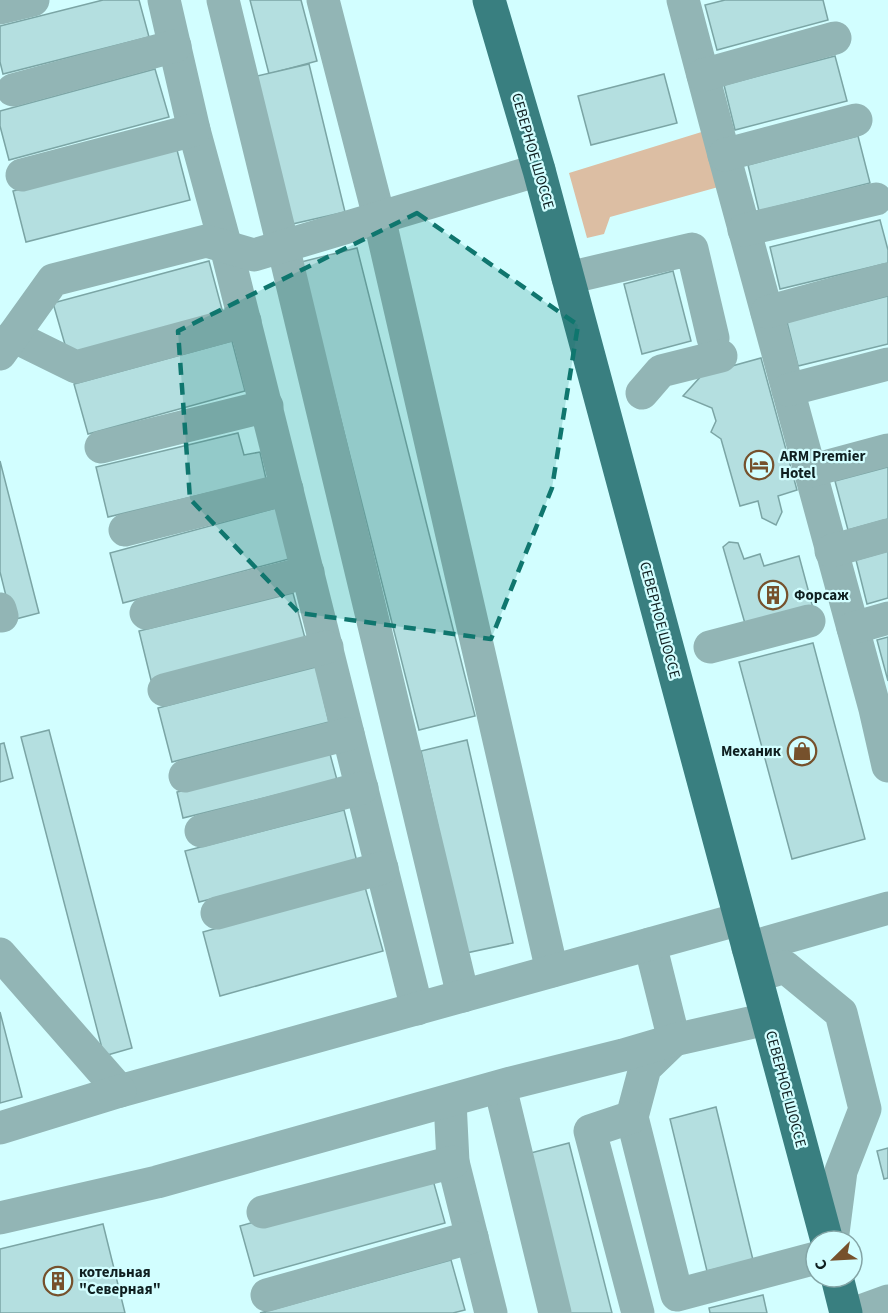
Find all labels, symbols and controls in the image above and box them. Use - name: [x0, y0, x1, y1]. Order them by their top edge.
- street label: СЕВЕРНОЕ ШОССЕ: [506, 91, 559, 212]
- place label: ARM Premier Hotel: [779, 446, 866, 484]
- hotel icon: ARM Premier Hotel: [743, 449, 775, 481]
- street label: СЕВЕРНОЕ ШОССЕ: [634, 559, 685, 681]
- building icon: Форсаж: [757, 579, 789, 611]
- place label: Форсаж: [794, 585, 849, 606]
- shop icon: Механик: [786, 735, 818, 767]
- place label: Механик: [721, 741, 782, 762]
- street label: СЕВЕРНОЕ ШОССЕ: [760, 1028, 811, 1150]
- north arrow: [804, 1229, 864, 1289]
- text: С: [809, 1256, 833, 1273]
- place label: котельная "Северная": [79, 1262, 161, 1300]
- building icon: котельная "Северная": [42, 1265, 74, 1297]

